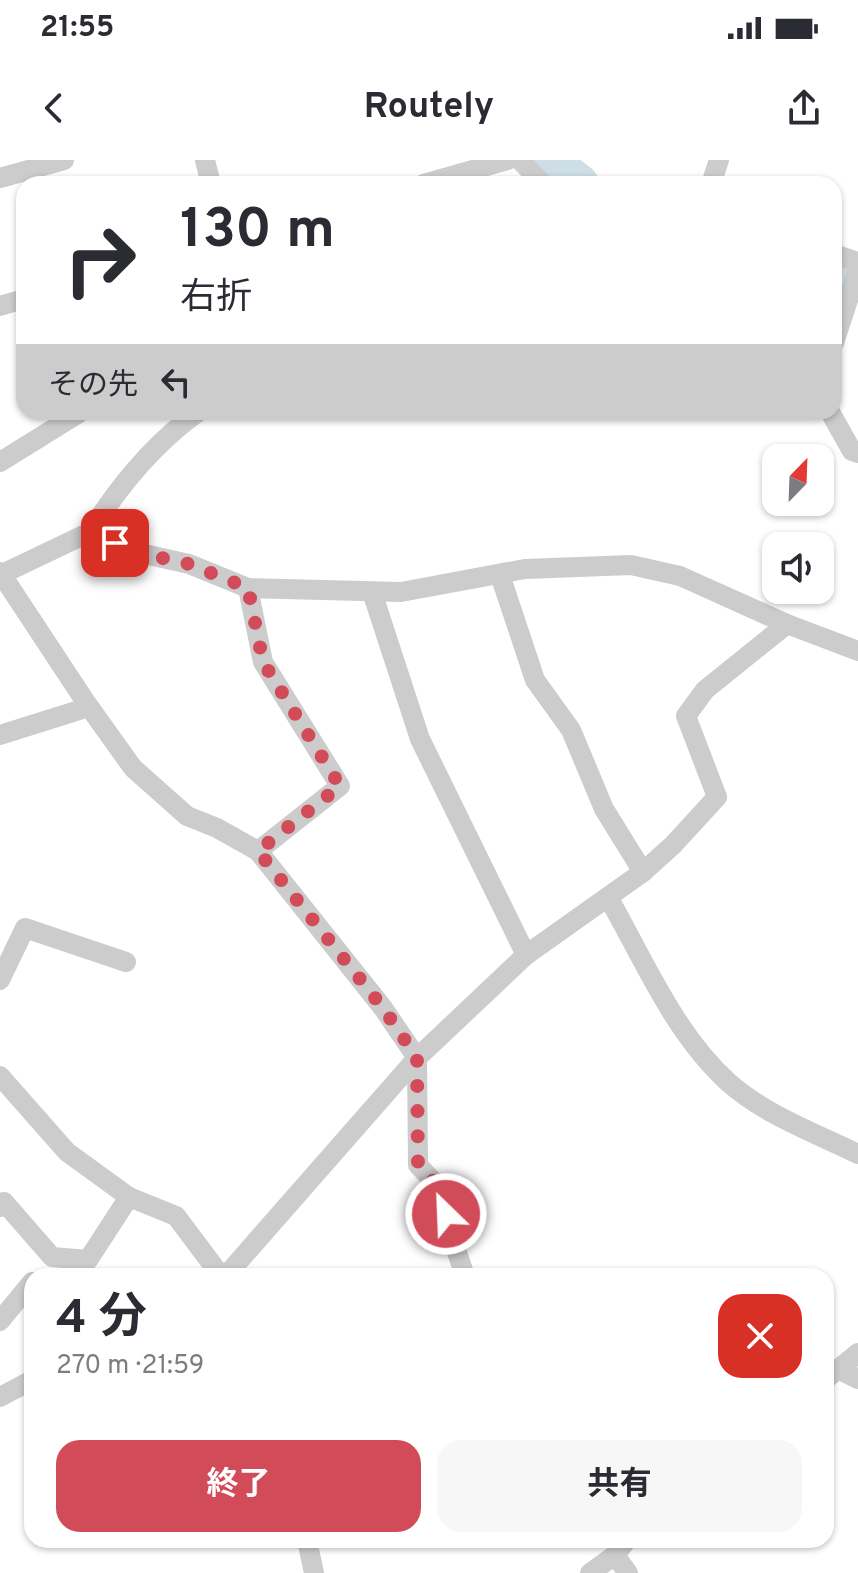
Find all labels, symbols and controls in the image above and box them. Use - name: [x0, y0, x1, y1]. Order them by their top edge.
- text: 21:55: [40, 10, 114, 47]
- text: Routely: [364, 85, 494, 131]
- icon: back: [32, 86, 76, 130]
- icon: share: [782, 86, 826, 130]
- text: 130 m: [180, 197, 335, 267]
- icon: right: [48, 208, 152, 312]
- text: 右折: [180, 276, 252, 322]
- icon: left: [154, 360, 198, 404]
- text: その先: [48, 368, 138, 405]
- north arrow: [762, 444, 834, 516]
- map controls: [762, 444, 834, 604]
- pin: [81, 509, 149, 577]
- icon: arrive: [93, 521, 137, 565]
- button: sound: [762, 532, 834, 604]
- position arrow: [404, 1172, 488, 1256]
- text: 4 分: [56, 1290, 147, 1350]
- button: close: [718, 1294, 802, 1378]
- text: 270 m · 21:59: [56, 1350, 204, 1383]
- button: 終了: [56, 1440, 421, 1532]
- button: 共有: [437, 1440, 802, 1532]

